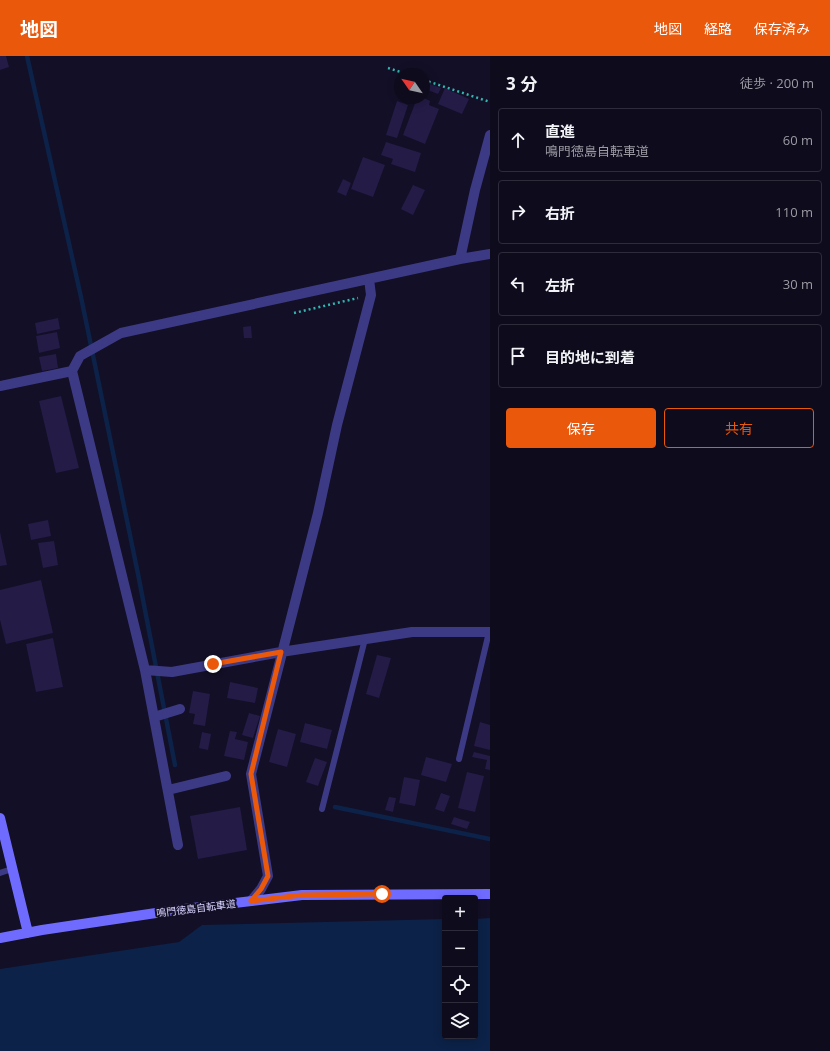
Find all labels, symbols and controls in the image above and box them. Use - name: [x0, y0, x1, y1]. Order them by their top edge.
- text: 地図: [20, 16, 58, 42]
- text: 地図: [654, 19, 682, 38]
- text: 経路: [704, 19, 732, 38]
- text: 保存済み: [754, 19, 810, 38]
- north arrow: [394, 68, 430, 104]
- text: 3 分: [506, 72, 537, 95]
- text: 徒歩 · 200 m: [740, 74, 814, 92]
- text: 直進: [545, 121, 575, 141]
- icon: ahead: [507, 129, 529, 151]
- text: 60 m: [783, 131, 813, 149]
- text: 鳴門徳島自転車道: [545, 142, 649, 160]
- icon: right: [507, 201, 529, 223]
- text: 右折: [545, 203, 575, 223]
- text: 110 m: [775, 203, 813, 221]
- icon: left: [507, 273, 529, 295]
- text: 左折: [545, 275, 575, 295]
- text: 30 m: [783, 275, 813, 293]
- icon: arrive: [507, 345, 529, 367]
- text: 目的地に到着: [545, 347, 635, 367]
- button: 保存: [506, 408, 656, 448]
- button: 共有: [664, 408, 814, 448]
- route end: [204, 655, 222, 673]
- route start: [373, 885, 391, 903]
- map controls: [442, 895, 478, 1039]
- button: +: [442, 895, 478, 931]
- street label: 鳴門徳島自転車道: [155, 896, 237, 920]
- button: −: [442, 931, 478, 967]
- button: locate: [442, 967, 478, 1003]
- button: layers: [442, 1003, 478, 1039]

